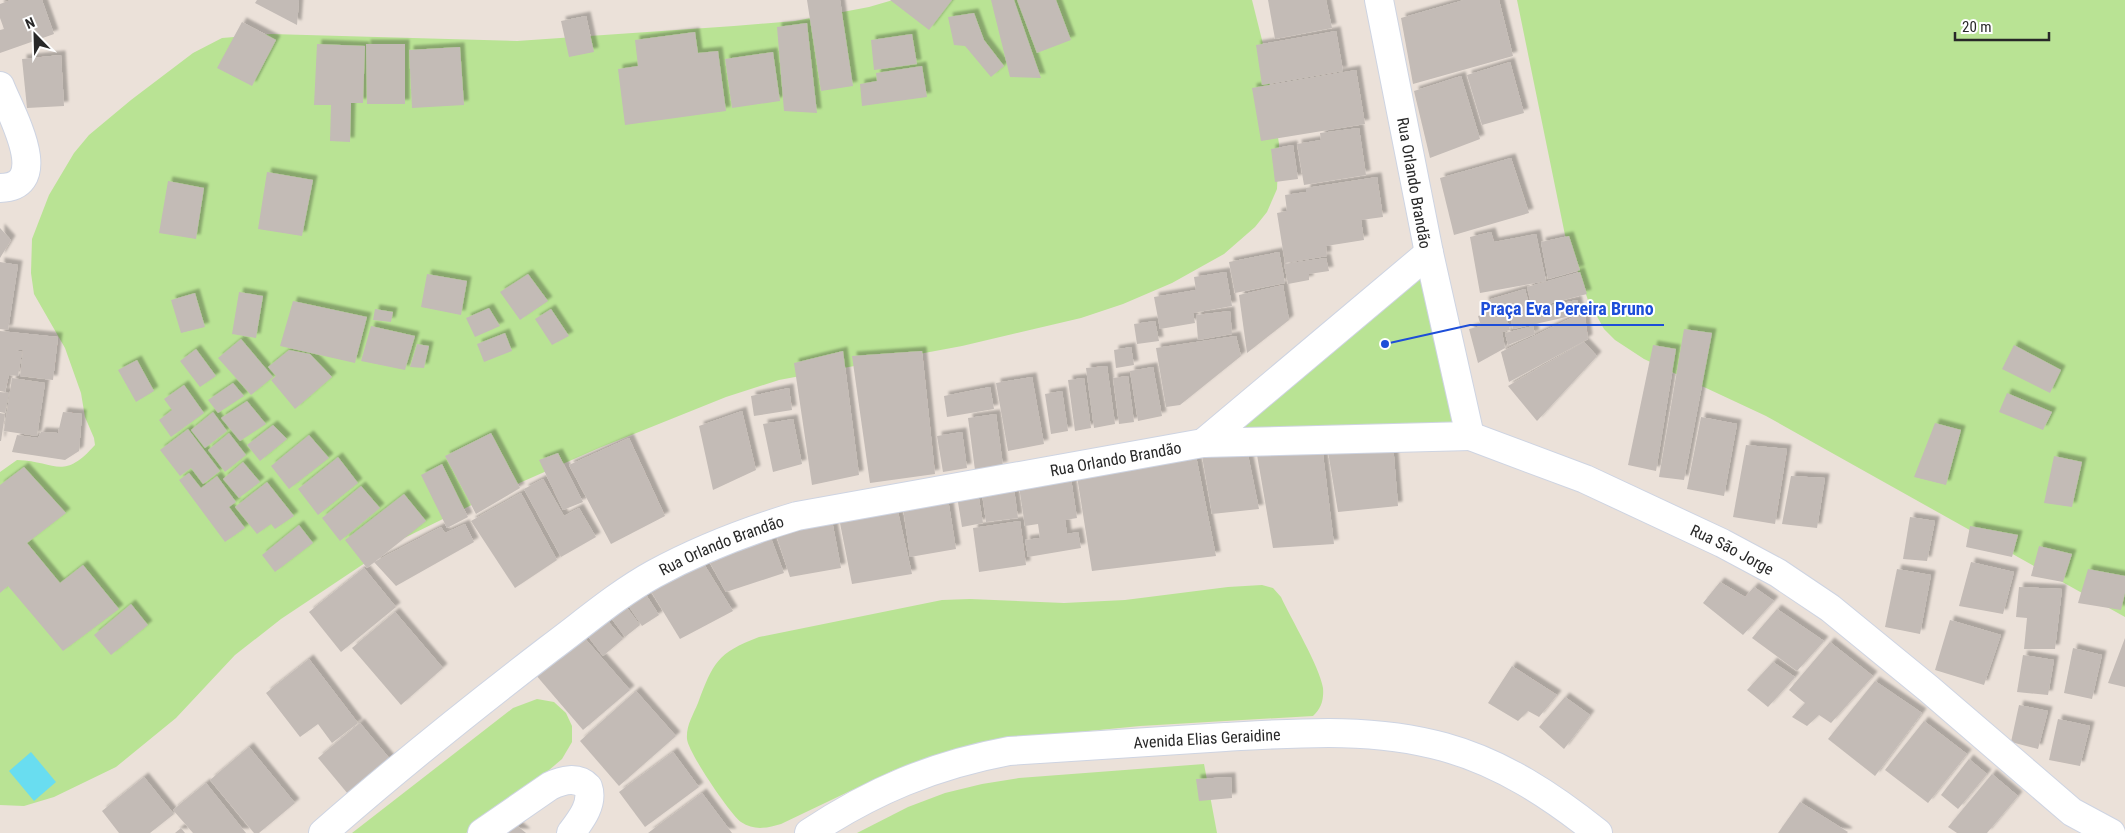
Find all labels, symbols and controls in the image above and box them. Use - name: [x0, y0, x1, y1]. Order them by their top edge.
- north arrow: [10, 10, 60, 60]
- scale bar: [1955, 10, 2049, 42]
- text: N: [23, 14, 37, 32]
- text: 20 m: [1962, 18, 1992, 36]
- street label: Rua Orlando Brandão: [1393, 116, 1435, 250]
- callout: Praça Eva Pereira Bruno: [1470, 292, 1664, 325]
- text: Praça Eva Pereira Bruno: [1480, 298, 1654, 319]
- street label: Rua Orlando Brandão: [1048, 438, 1183, 480]
- street label: Rua Orlando Brandão: [656, 511, 786, 579]
- street label: Rua São Jorge: [1688, 520, 1777, 579]
- street label: Avenida Elias Geraidine: [1133, 725, 1281, 752]

